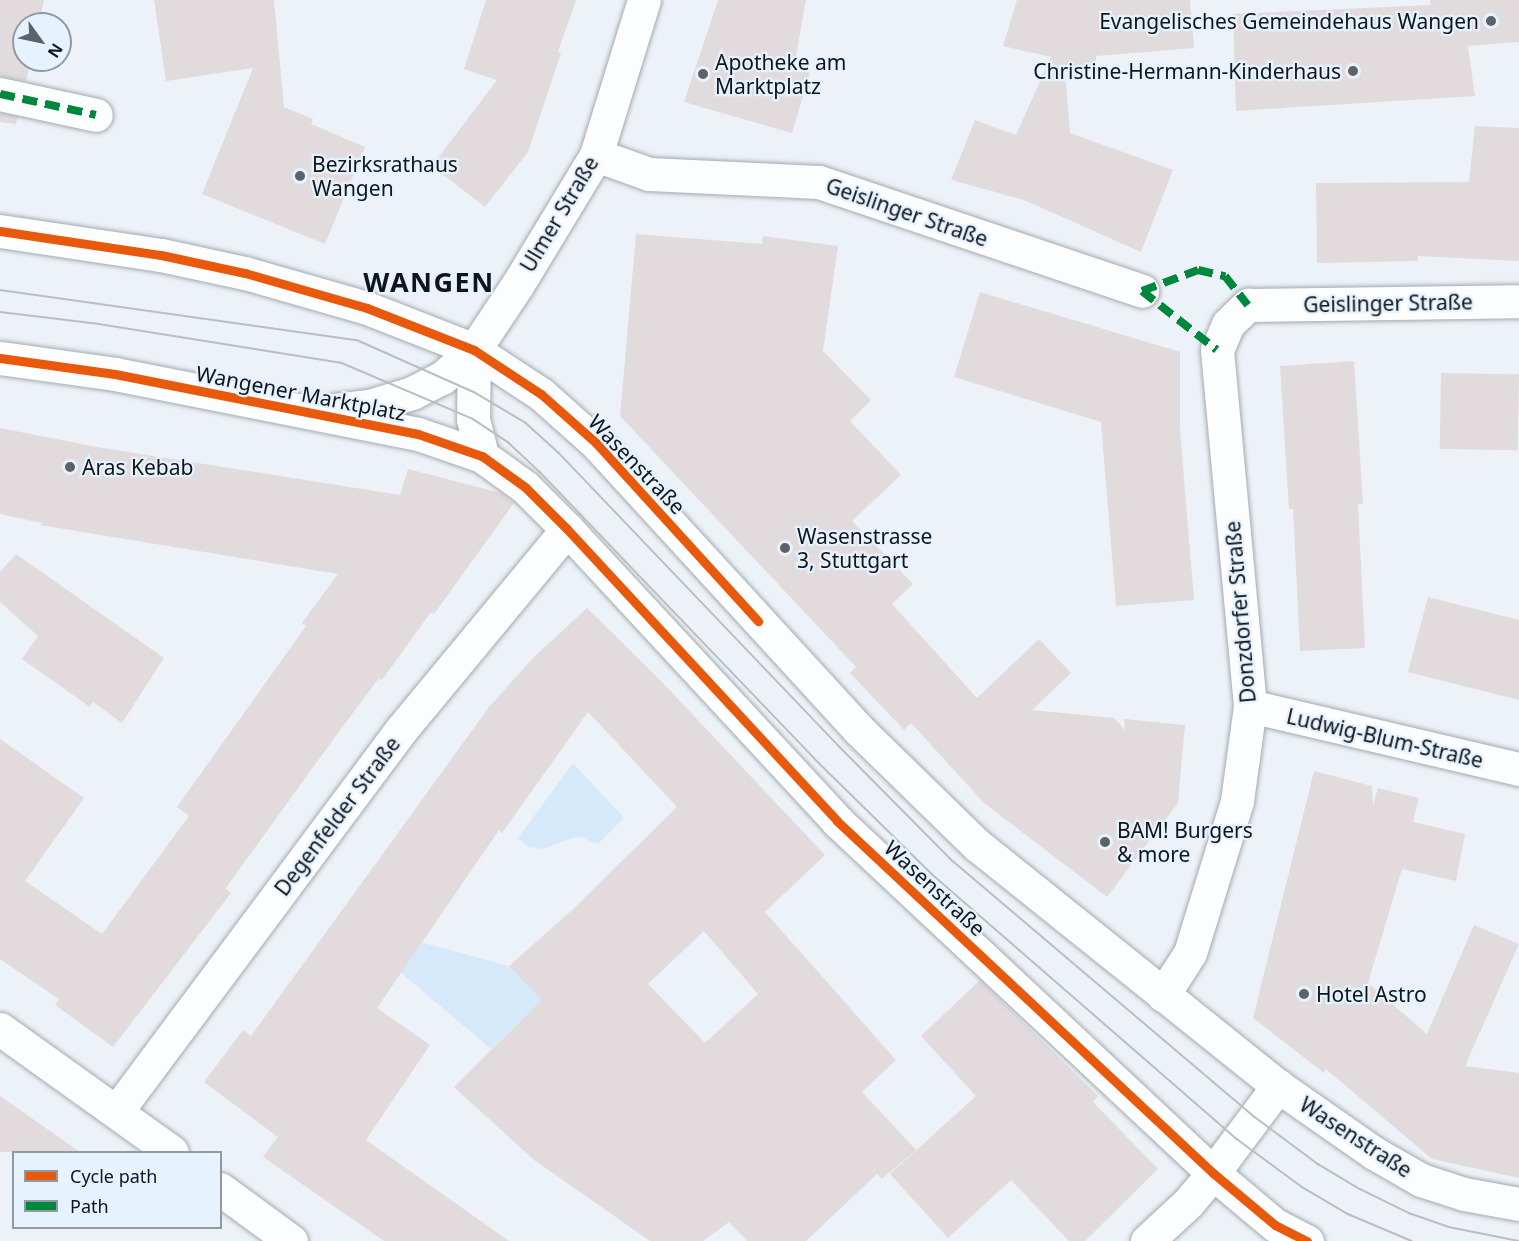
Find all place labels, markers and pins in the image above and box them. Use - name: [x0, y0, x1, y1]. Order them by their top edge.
- place label: Evangelisches Gemeindehaus Wangen: [1099, 8, 1479, 34]
- marker: Evangelisches Gemeindehaus Wangen: [1484, 14, 1498, 28]
- place label: Apotheke am Marktplatz: [715, 49, 846, 99]
- place label: Christine-Hermann-Kinderhaus: [1033, 58, 1341, 84]
- marker: Christine-Hermann-Kinderhaus: [1346, 64, 1360, 78]
- marker: Apotheke am Marktplatz: [696, 67, 710, 81]
- place label: Bezirksrathaus Wangen: [312, 151, 458, 201]
- marker: Bezirksrathaus Wangen: [293, 169, 307, 183]
- place label: Aras Kebab: [82, 454, 193, 480]
- marker: Aras Kebab: [63, 460, 77, 474]
- place label: Wasenstrasse 3, Stuttgart: [797, 523, 932, 573]
- marker: Wasenstrasse 3, Stuttgart: [778, 541, 792, 555]
- place label: BAM! Burgers & more: [1117, 817, 1253, 867]
- marker: BAM! Burgers & more: [1098, 835, 1112, 849]
- place label: Hotel Astro: [1316, 981, 1427, 1007]
- marker: Hotel Astro: [1297, 987, 1311, 1001]

